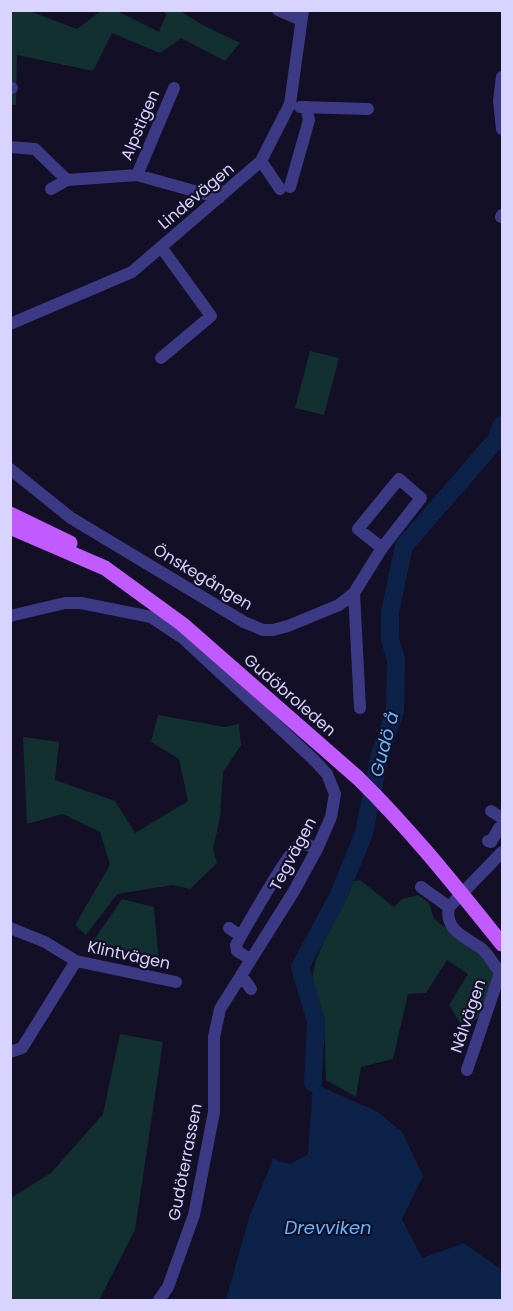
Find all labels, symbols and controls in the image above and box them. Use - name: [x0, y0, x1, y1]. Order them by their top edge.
- street label: Alpstigen: [115, 86, 165, 164]
- street label: Lindevägen: [153, 157, 239, 235]
- street label: Önskegången: [149, 538, 257, 616]
- street label: Gudöbroleden: [239, 648, 341, 742]
- water label: Gudö å: [363, 709, 405, 779]
- street label: Tegvägen: [264, 813, 322, 895]
- street label: Klintvägen: [85, 935, 173, 975]
- street label: Nålvägen: [445, 976, 491, 1056]
- street label: Gudöterrassen: [162, 1101, 208, 1223]
- water label: Drevviken: [284, 1215, 372, 1240]

